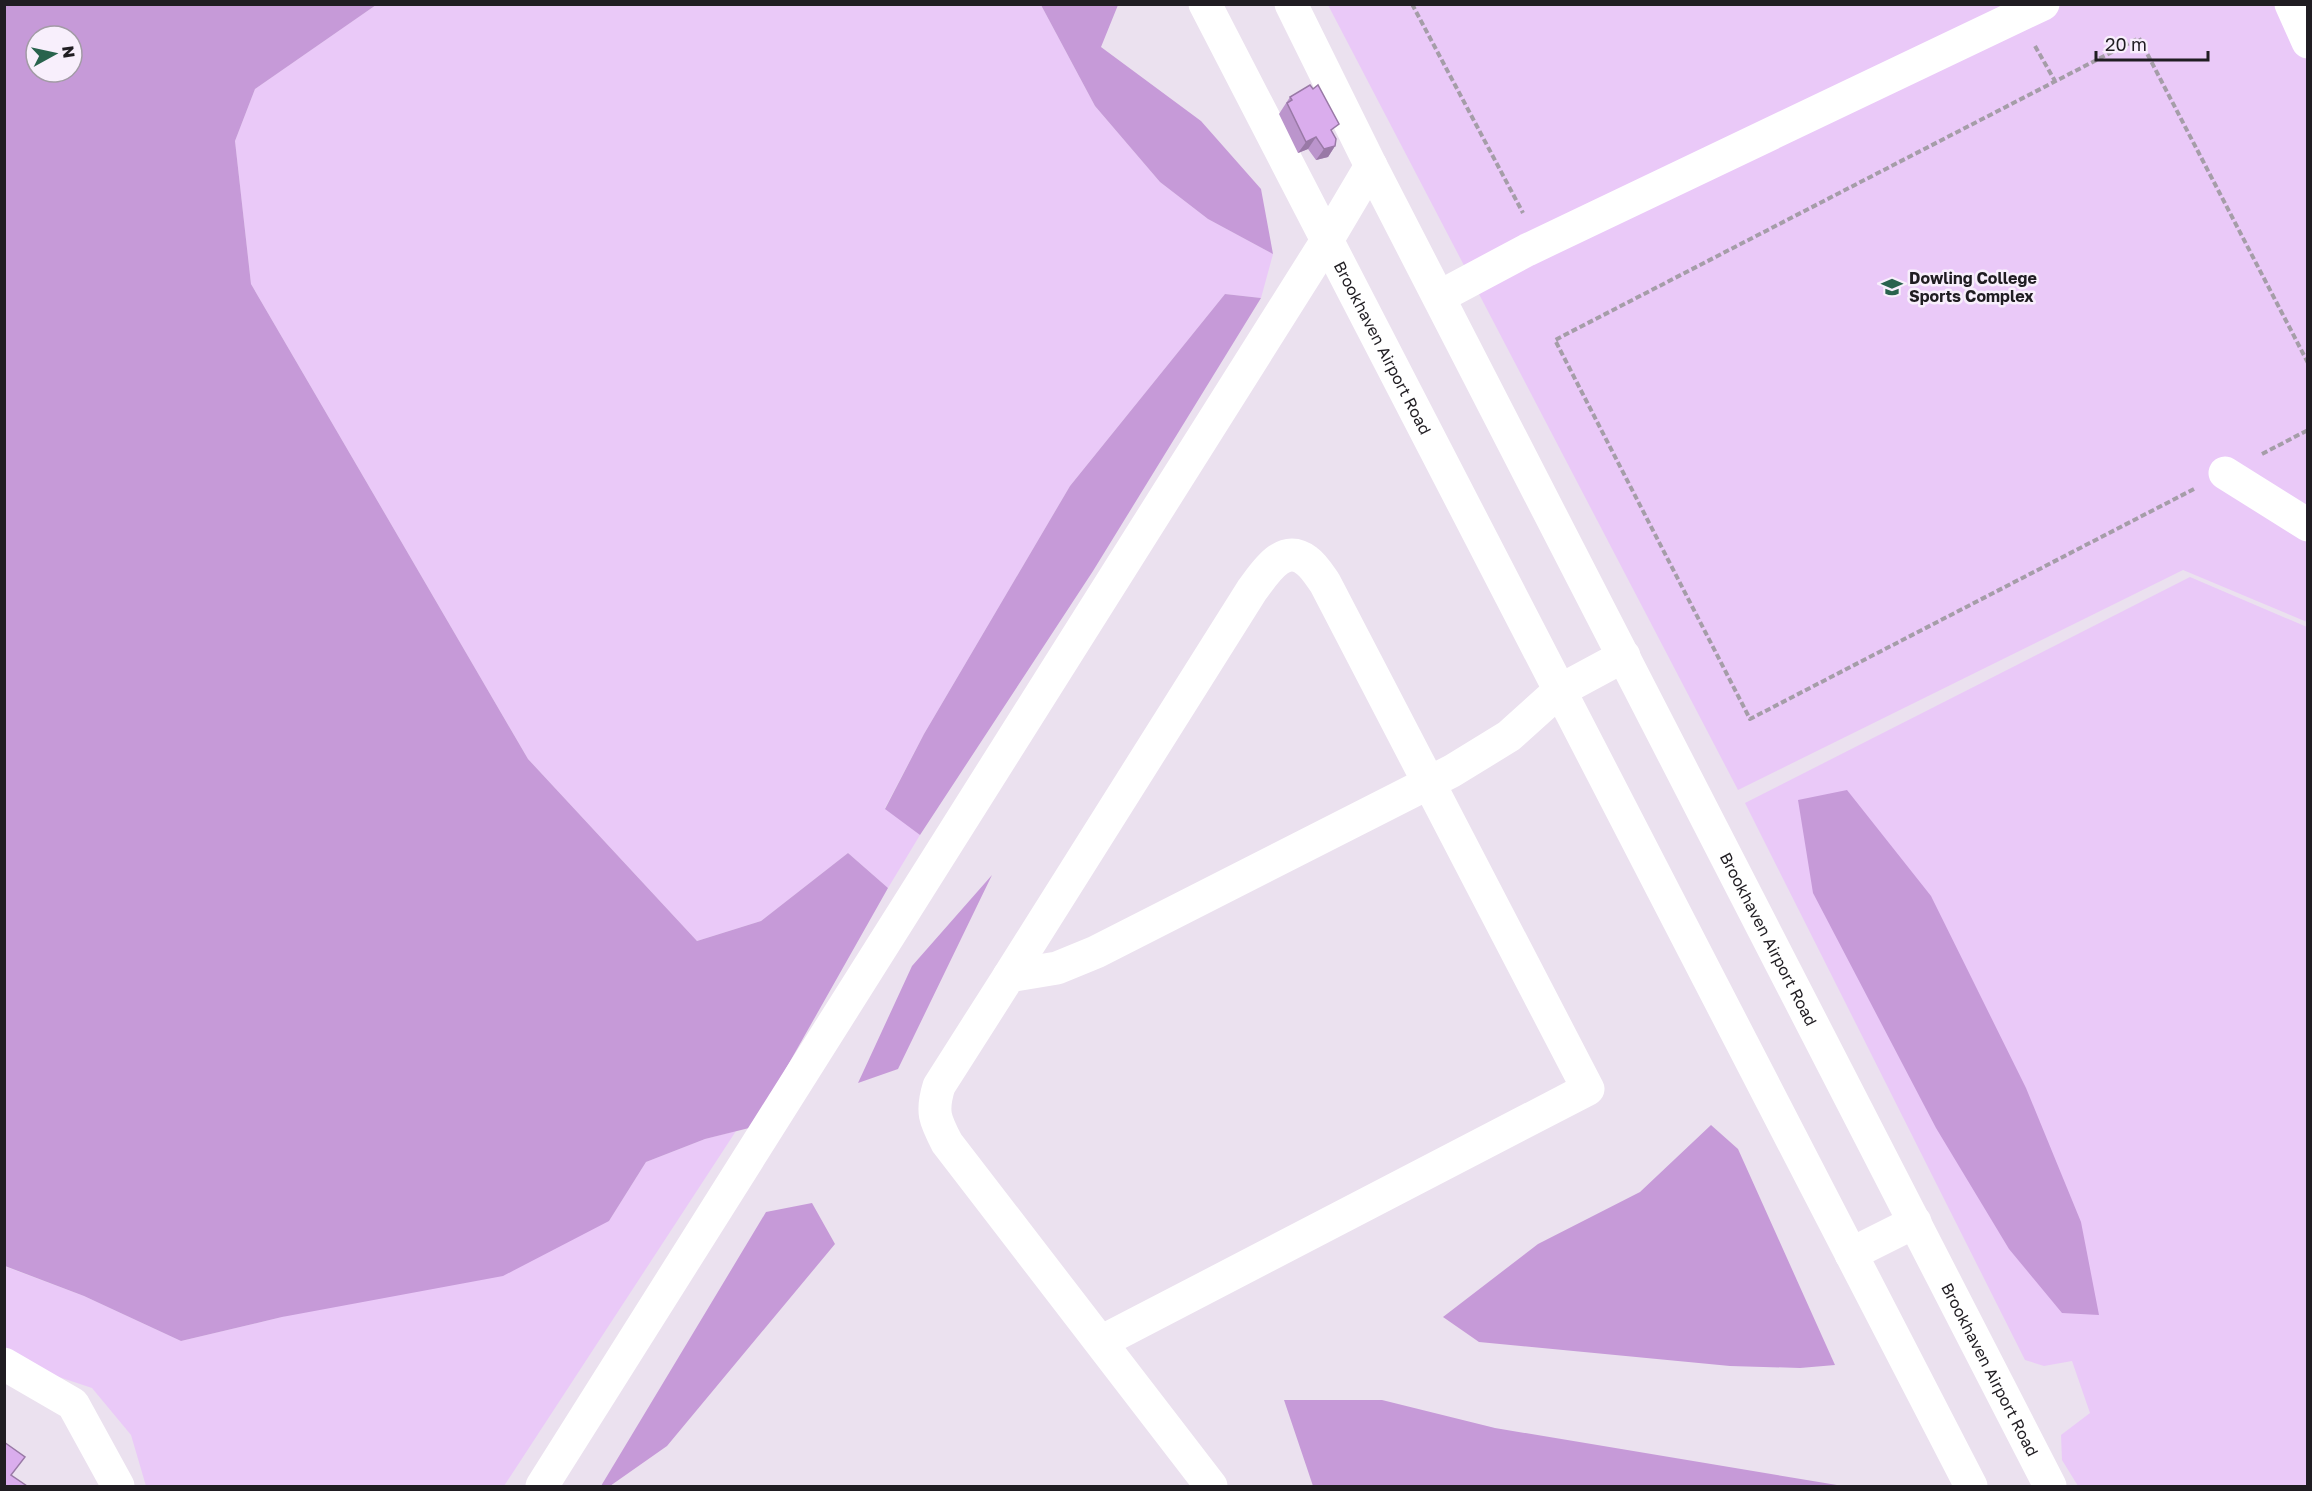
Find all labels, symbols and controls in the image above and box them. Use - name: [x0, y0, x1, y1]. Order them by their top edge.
- north arrow: [24, 24, 84, 84]
- scale bar: [2096, 24, 2208, 62]
- text: 20 m: [2105, 33, 2147, 55]
- text: N: [58, 44, 80, 59]
- street label: Brookhaven Airport Road: [1330, 258, 1436, 438]
- place label: Dowling College Sports Complex: [1909, 268, 2037, 306]
- school or university icon: Dowling College Sports Complex: [1880, 275, 1904, 299]
- street label: Brookhaven Airport Road: [1716, 849, 1822, 1029]
- street label: Brookhaven Airport Road: [1937, 1279, 2043, 1460]

